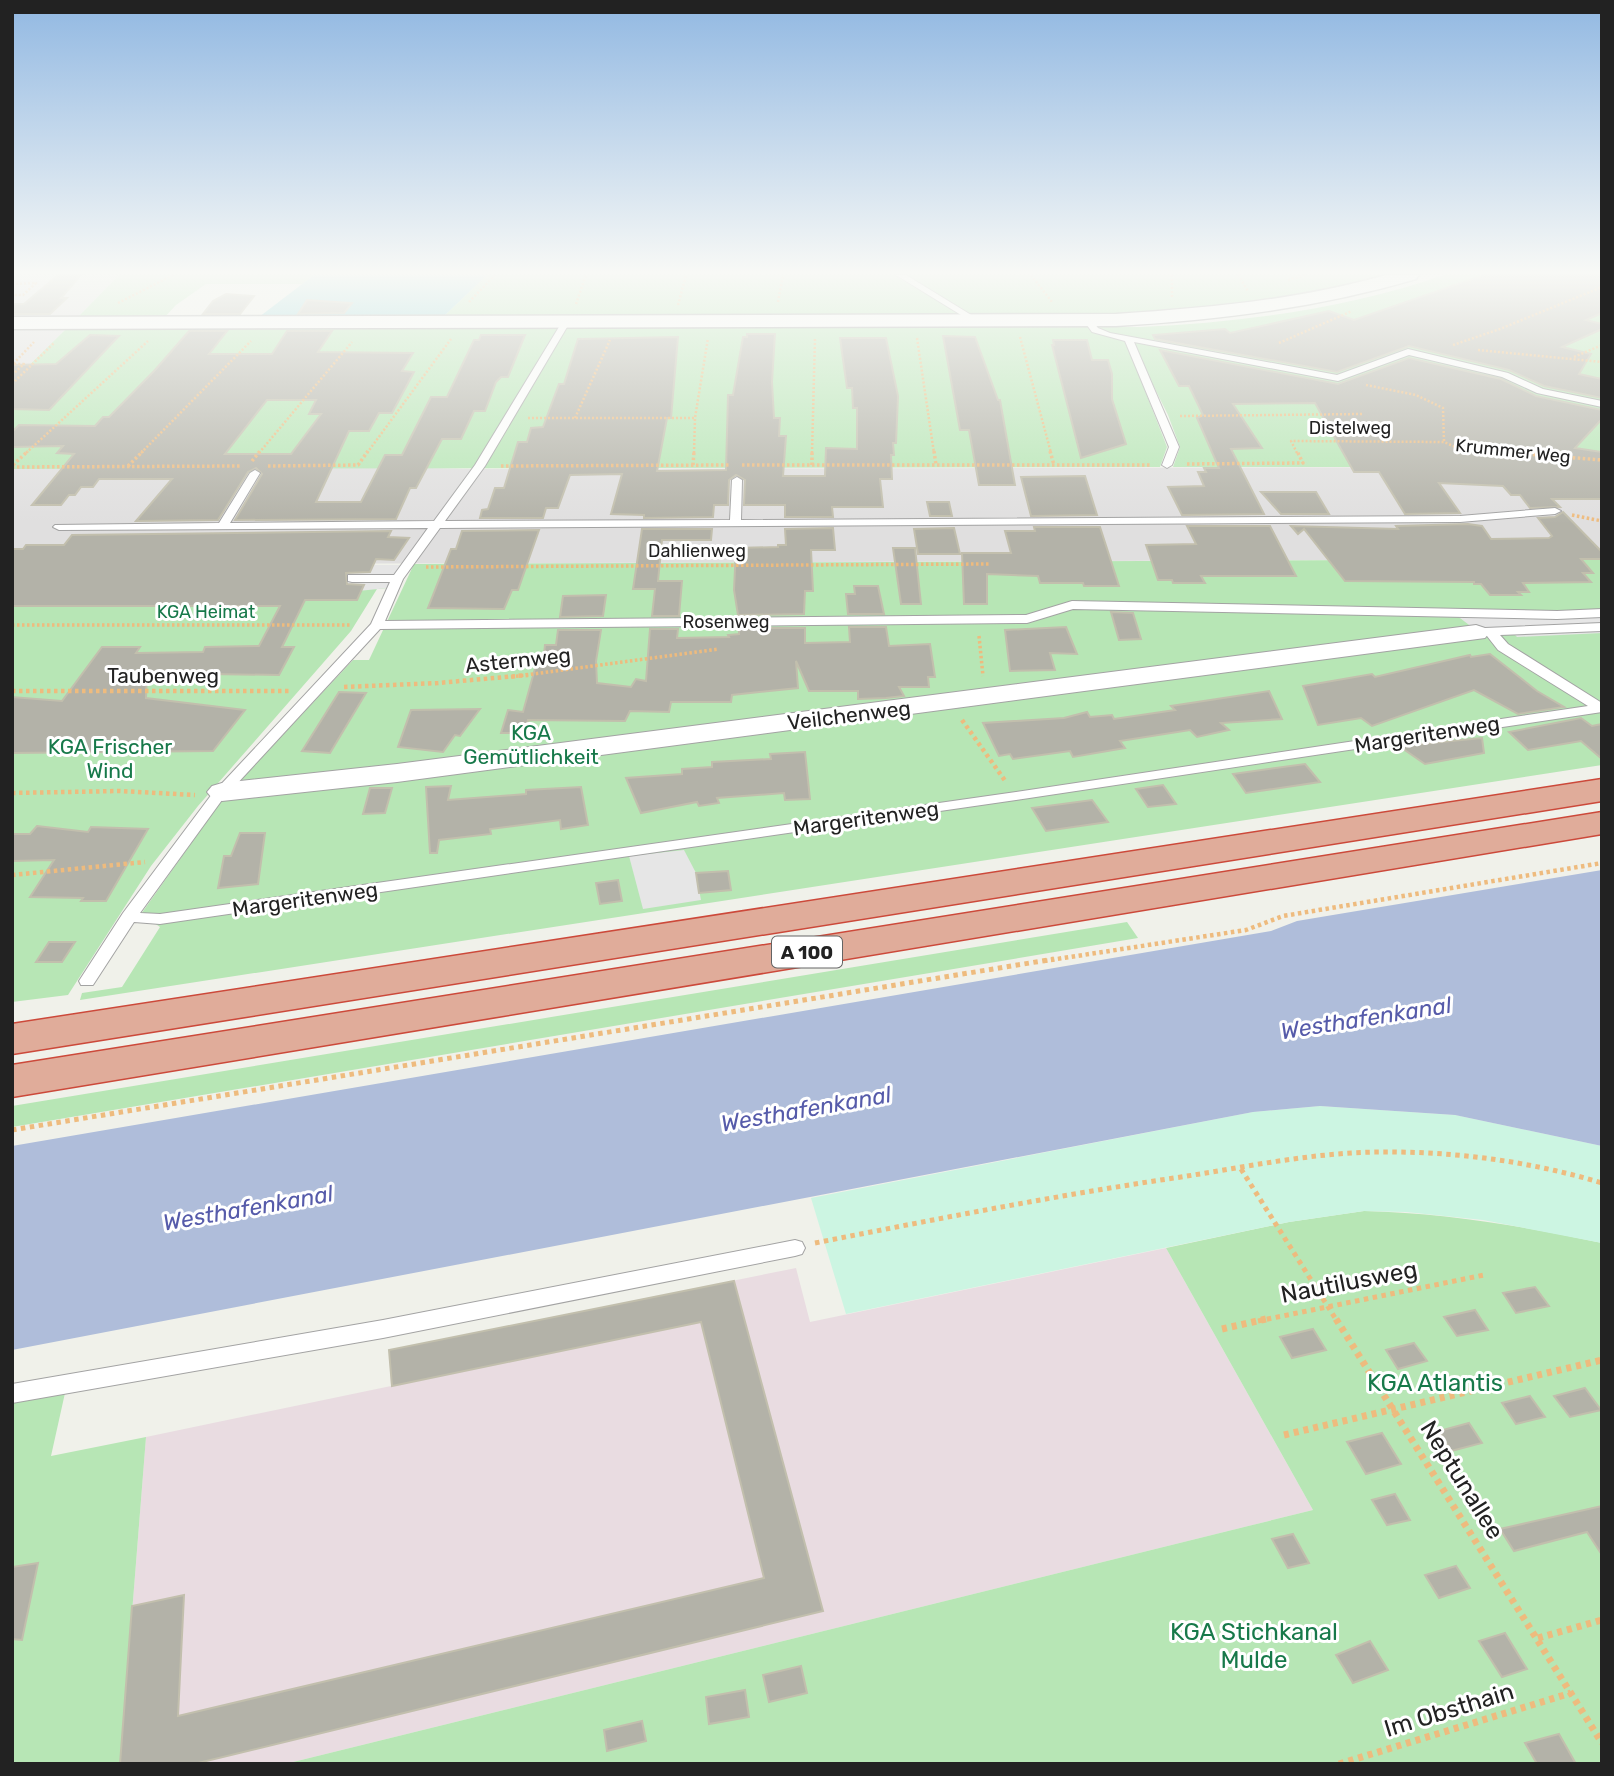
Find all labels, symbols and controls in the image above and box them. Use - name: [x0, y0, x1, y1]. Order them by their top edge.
- street label: Distelweg: [1309, 417, 1391, 439]
- street label: Krummer Weg: [1454, 434, 1572, 468]
- street label: Dahlienweg: [648, 540, 746, 562]
- park label: KGA Heimat: [157, 601, 255, 623]
- street label: Rosenweg: [682, 611, 770, 633]
- street label: Asternweg: [464, 642, 572, 678]
- street label: Taubenweg: [107, 663, 219, 688]
- street label: Veilchenweg: [786, 695, 912, 735]
- street label: Margeritenweg: [1353, 710, 1501, 758]
- park label: KGA Gemütlichkeit: [463, 720, 599, 769]
- park label: KGA Frischer Wind: [48, 734, 172, 783]
- street label: Margeritenweg: [792, 795, 940, 841]
- street label: Margeritenweg: [231, 876, 379, 922]
- road number: A 100: [772, 936, 842, 968]
- water label: Westhafenkanal: [1279, 991, 1454, 1045]
- water label: Westhafenkanal: [719, 1080, 894, 1138]
- water label: Westhafenkanal: [161, 1179, 336, 1237]
- street label: Nautilusweg: [1278, 1255, 1420, 1309]
- park label: KGA Atlantis: [1367, 1369, 1503, 1397]
- street label: Neptunallee: [1414, 1416, 1510, 1544]
- park label: KGA Stichkanal Mulde: [1170, 1618, 1338, 1674]
- street label: Im Obsthain: [1381, 1677, 1517, 1743]

